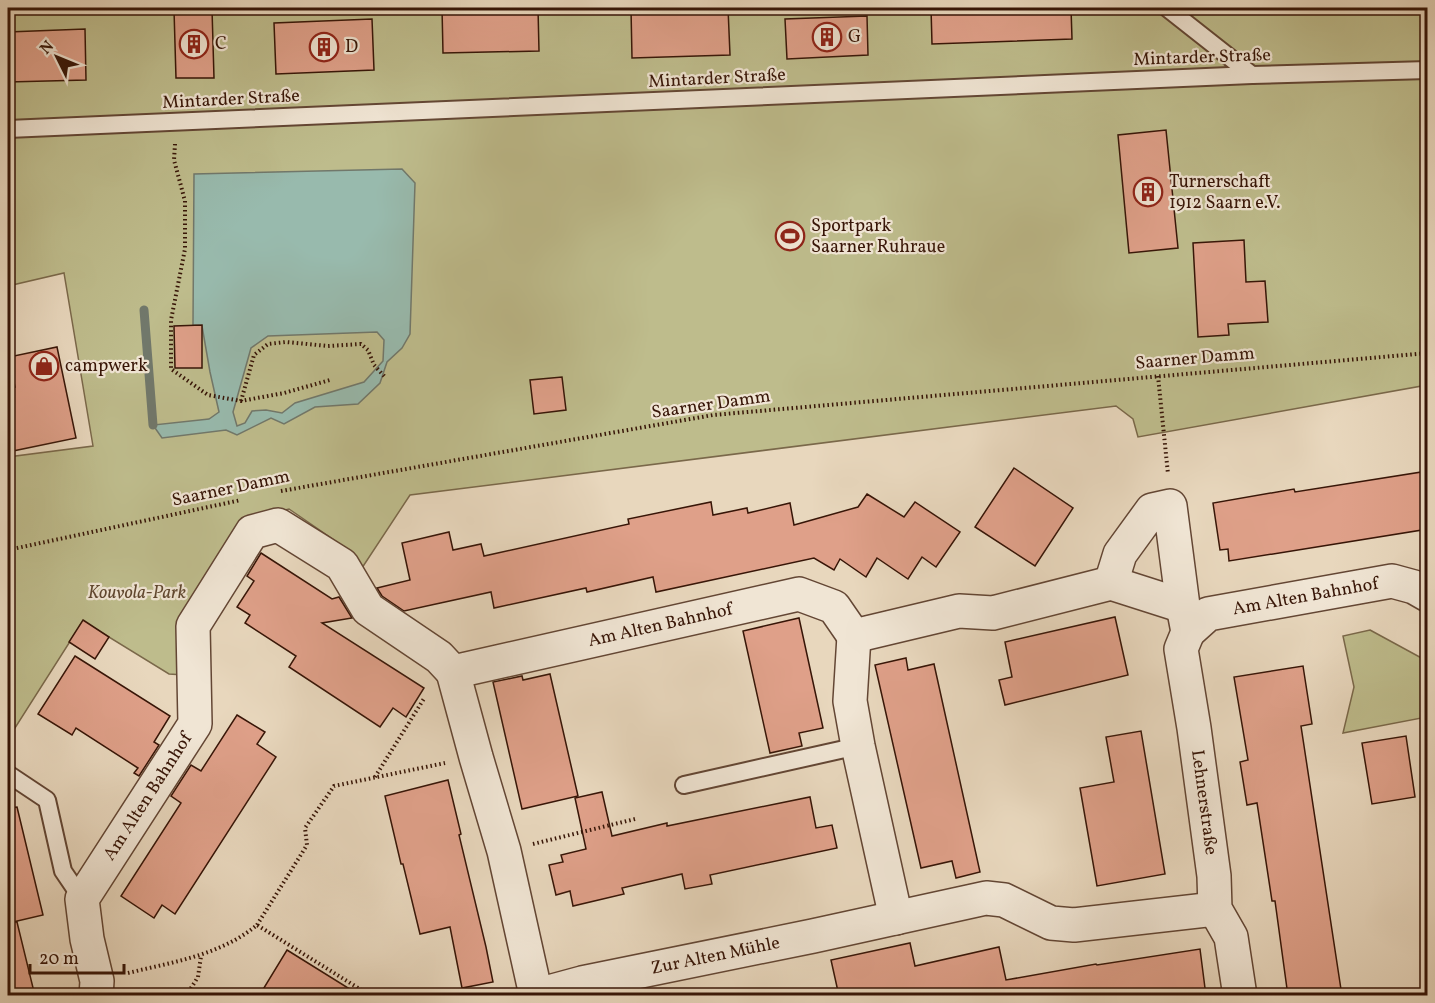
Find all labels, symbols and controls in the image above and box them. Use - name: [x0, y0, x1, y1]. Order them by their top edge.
- building icon: G: [811, 21, 843, 53]
- place label: G: [848, 25, 861, 50]
- north arrow: [27, 27, 87, 87]
- building icon: C: [178, 28, 210, 60]
- building icon: D: [308, 31, 340, 63]
- place label: C: [215, 32, 227, 57]
- place label: D: [345, 35, 358, 60]
- text: N: [35, 36, 60, 60]
- street label: Mintarder Straße: [1133, 43, 1271, 73]
- street label: Mintarder Straße: [648, 63, 786, 95]
- street label: Mintarder Straße: [162, 84, 300, 116]
- place label: Turnerschaft 1912 Saarn e.V.: [1169, 170, 1280, 216]
- building icon: Turnerschaft 1912 Saarn e.V.: [1132, 176, 1164, 208]
- place label: Sportpark Saarner Ruhraue: [811, 214, 945, 260]
- sports icon: Sportpark Saarner Ruhraue: [774, 220, 806, 252]
- street label: Saarner Damm: [1134, 341, 1256, 377]
- shop icon: campwerk: [28, 350, 60, 382]
- place label: campwerk: [65, 354, 148, 379]
- street label: Saarner Damm: [650, 384, 772, 426]
- street label: Saarner Damm: [170, 464, 292, 514]
- street label: Am Alten Bahnhof: [1231, 571, 1382, 622]
- park label: Kouvola-Park: [88, 581, 186, 606]
- street label: Am Alten Bahnhof: [586, 596, 737, 654]
- street label: Am Alten Bahnhof: [97, 727, 199, 866]
- street label: Lehnerstraße: [1185, 748, 1224, 857]
- street label: Zur Alten Mühle: [649, 931, 782, 981]
- scale bar: [30, 937, 124, 975]
- text: 20 m: [39, 947, 79, 972]

